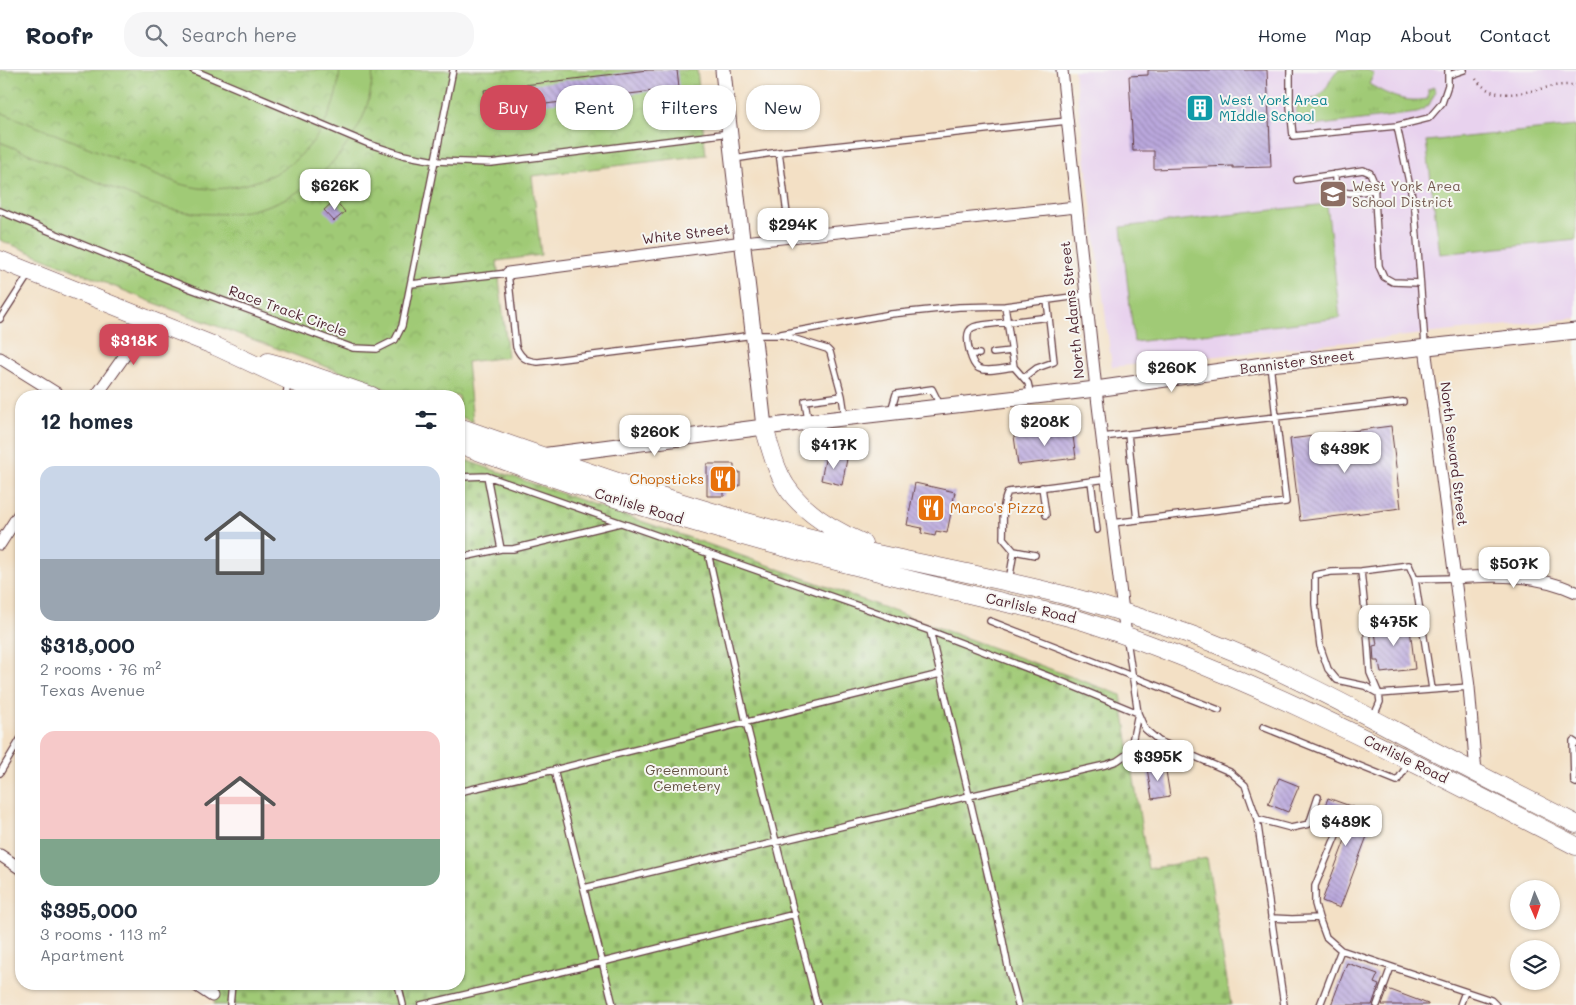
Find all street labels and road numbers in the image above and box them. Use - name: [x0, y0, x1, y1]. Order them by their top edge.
- street label: White Street: [641, 219, 731, 248]
- street label: North Adams Street: [1055, 240, 1088, 380]
- street label: Race Track Circle: [226, 280, 350, 341]
- street label: Bannister Street: [1239, 345, 1355, 378]
- street label: North Seward Street: [1436, 381, 1473, 527]
- street label: Carlisle Road: [592, 483, 686, 528]
- street label: Carlisle Road: [984, 588, 1078, 627]
- street label: Carlisle Road: [1361, 730, 1452, 787]

